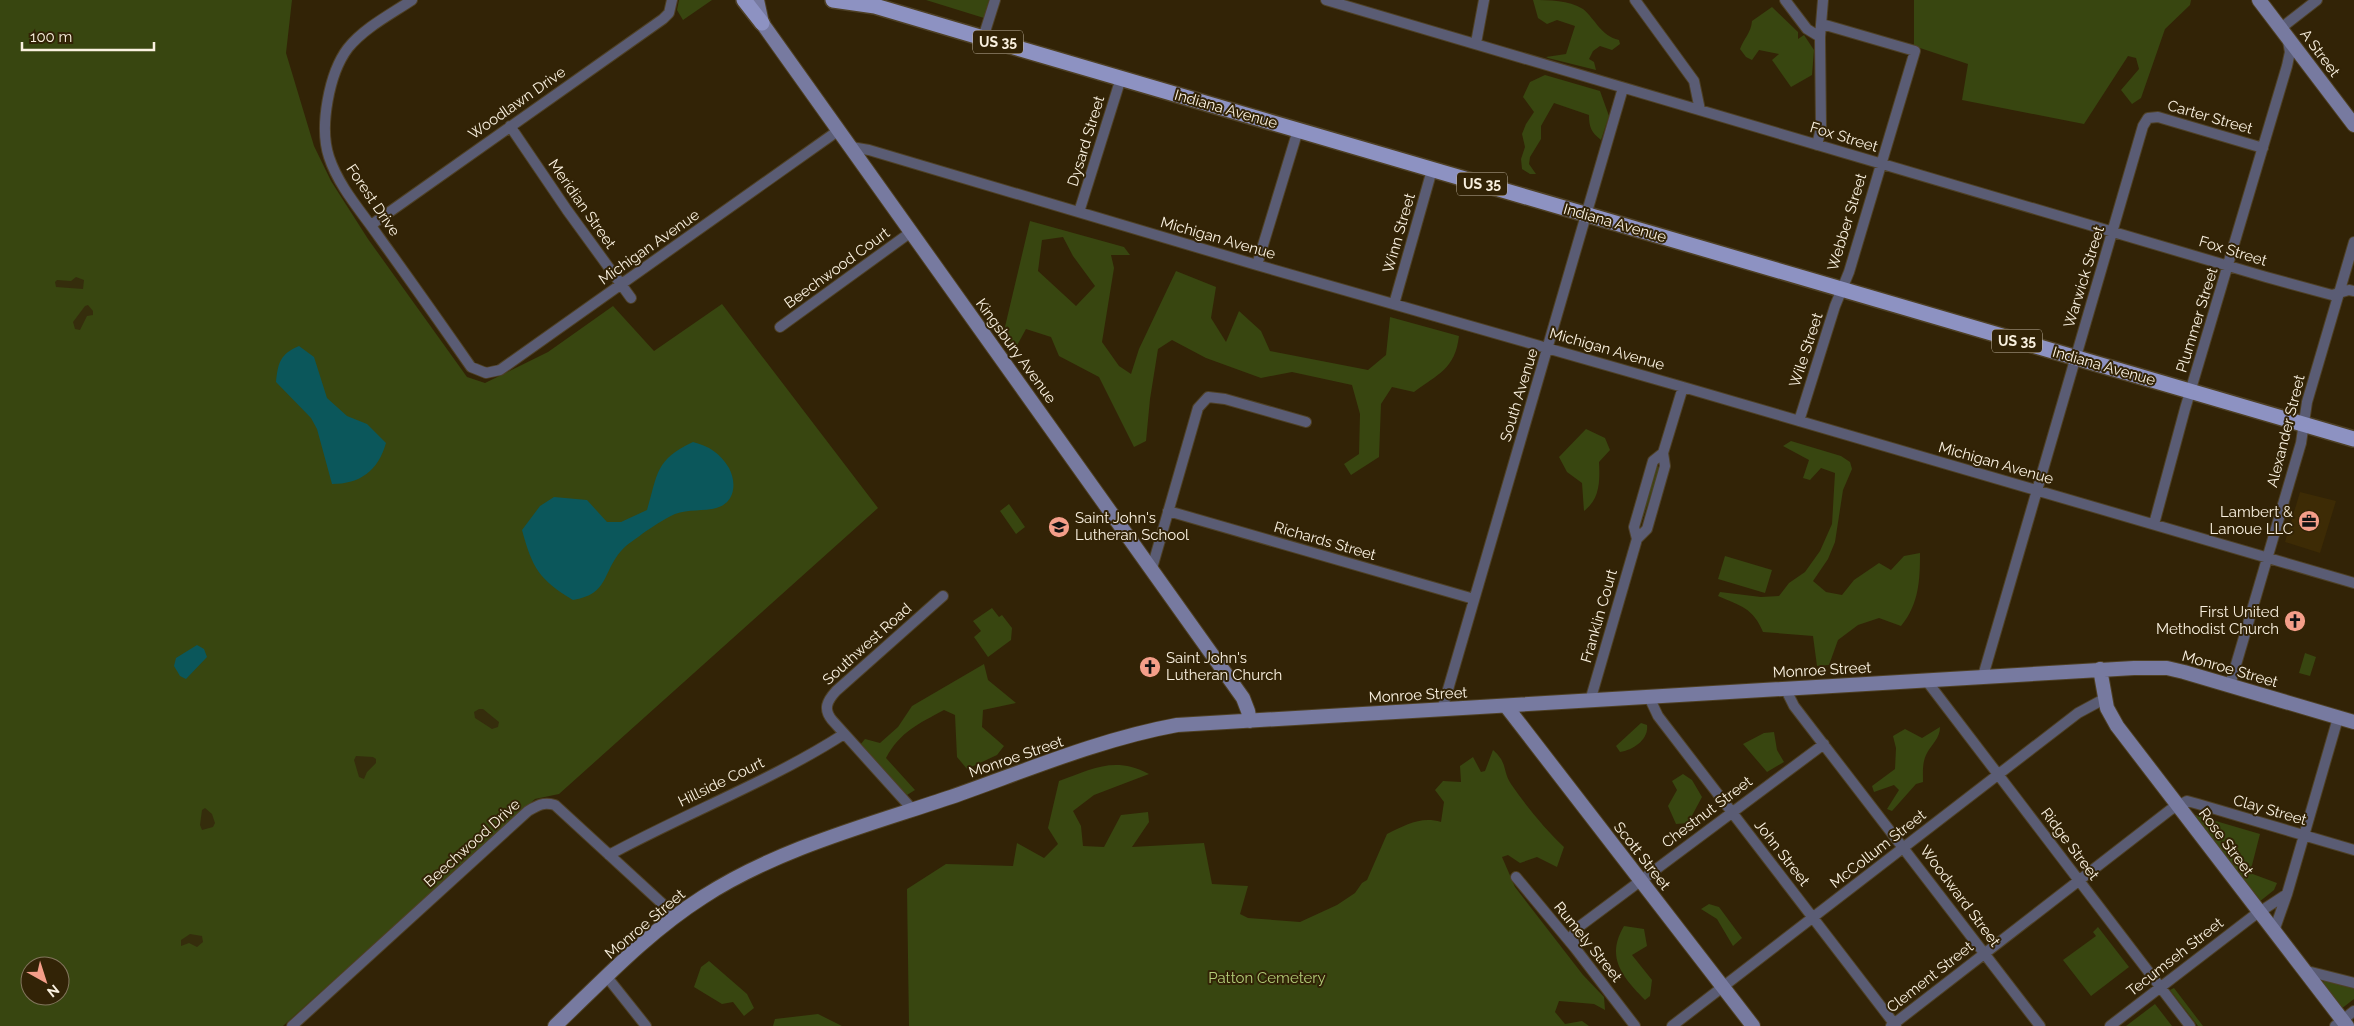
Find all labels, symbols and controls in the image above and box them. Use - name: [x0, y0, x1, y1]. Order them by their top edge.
- scale bar: [22, 20, 155, 52]
- street label: A Street: [2296, 26, 2344, 80]
- text: 100 m: [30, 28, 72, 46]
- road number: US 35: [973, 31, 1023, 54]
- street label: Woodlawn Drive: [465, 63, 569, 143]
- street label: Indiana Avenue: [1172, 86, 1280, 132]
- street label: Dysard Street: [1064, 93, 1108, 189]
- street label: Carter Street: [2165, 96, 2255, 138]
- street label: Fox Street: [1808, 118, 1880, 156]
- street label: Meridian Street: [544, 156, 620, 252]
- street label: Forest Drive: [342, 161, 404, 240]
- street label: Webber Street: [1824, 171, 1870, 273]
- road number: US 35: [1457, 172, 1507, 195]
- street label: Winn Street: [1379, 191, 1419, 275]
- street label: Indiana Avenue: [1561, 200, 1669, 246]
- street label: Michigan Avenue: [595, 205, 703, 288]
- street label: Michigan Avenue: [1158, 213, 1278, 263]
- street label: Beechwood Court: [781, 224, 893, 312]
- street label: Warwick Street: [2060, 224, 2108, 330]
- street label: Fox Street: [2197, 232, 2269, 270]
- street label: Plummer Street: [2172, 265, 2222, 375]
- street label: Kingsbury Avenue: [972, 295, 1060, 407]
- street label: Wile Street: [1786, 310, 1826, 390]
- street label: Michigan Avenue: [1547, 324, 1667, 374]
- road number: US 35: [1992, 330, 2042, 352]
- street label: Indiana Avenue: [2050, 343, 2158, 389]
- street label: South Avenue: [1496, 346, 1542, 444]
- street label: Alexander Street: [2263, 373, 2309, 489]
- street label: Michigan Avenue: [1936, 438, 2056, 488]
- place label: Lambert & Lanoue LLC: [2210, 503, 2293, 538]
- place label: Saint John's Lutheran School: [1075, 509, 1190, 544]
- office icon: Lambert & Lanoue LLC: [2297, 509, 2321, 533]
- school or university icon: Saint John's Lutheran School: [1047, 515, 1071, 539]
- street label: Richards Street: [1272, 518, 1378, 564]
- street label: Franklin Court: [1577, 567, 1621, 665]
- street label: Southwest Road: [819, 599, 915, 689]
- place label: First United Methodist Church: [2156, 603, 2279, 638]
- church icon: First United Methodist Church: [2283, 609, 2307, 633]
- street label: Monroe Street: [2180, 647, 2280, 691]
- place label: Saint John's Lutheran Church: [1166, 649, 1282, 684]
- church icon: Saint John's Lutheran Church: [1138, 655, 1162, 679]
- street label: Monroe Street: [1772, 658, 1872, 682]
- street label: Monroe Street: [1368, 683, 1468, 707]
- street label: Monroe Street: [966, 732, 1066, 782]
- street label: Hillside Court: [675, 753, 767, 811]
- street label: Chestnut Street: [1658, 772, 1756, 852]
- street label: Clay Street: [2231, 791, 2309, 829]
- street label: Beechwood Drive: [420, 795, 524, 891]
- street label: Ridge Street: [2037, 804, 2103, 884]
- street label: Rose Street: [2195, 805, 2257, 879]
- street label: McCollum Street: [1826, 806, 1930, 892]
- street label: John Street: [1751, 816, 1813, 890]
- street label: Scott Street: [1610, 818, 1674, 894]
- street label: Woodward Street: [1916, 842, 2004, 950]
- street label: Monroe Street: [601, 885, 689, 963]
- street label: Rumely Street: [1550, 898, 1626, 986]
- street label: Tecumseh Street: [2123, 914, 2227, 1000]
- street label: Clement Street: [1883, 938, 1977, 1016]
- north arrow: [20, 956, 70, 1006]
- park label: Patton Cemetery: [1208, 969, 1326, 987]
- text: N: [44, 982, 62, 1001]

